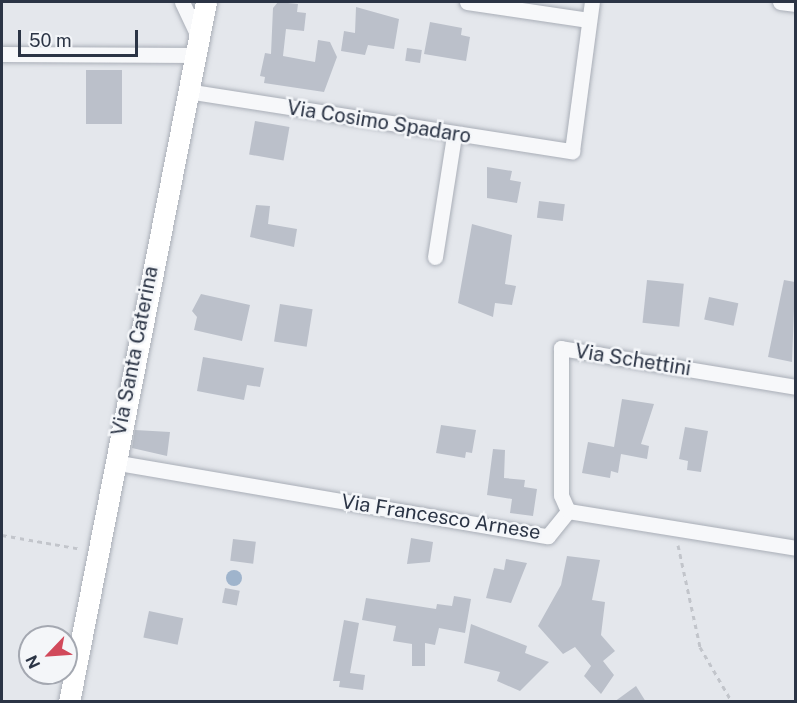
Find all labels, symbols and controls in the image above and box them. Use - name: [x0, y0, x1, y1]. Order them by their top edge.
- scale bar: [21, 18, 141, 56]
- text: 50 m: [29, 30, 72, 51]
- street label: Via Cosimo Spadaro: [285, 96, 473, 148]
- street label: Via Santa Caterina: [107, 264, 163, 438]
- street label: Via Schettini: [573, 339, 693, 381]
- street label: Via Francesco Arnese: [340, 489, 542, 545]
- north arrow: [18, 625, 78, 685]
- text: N: [22, 652, 44, 672]

